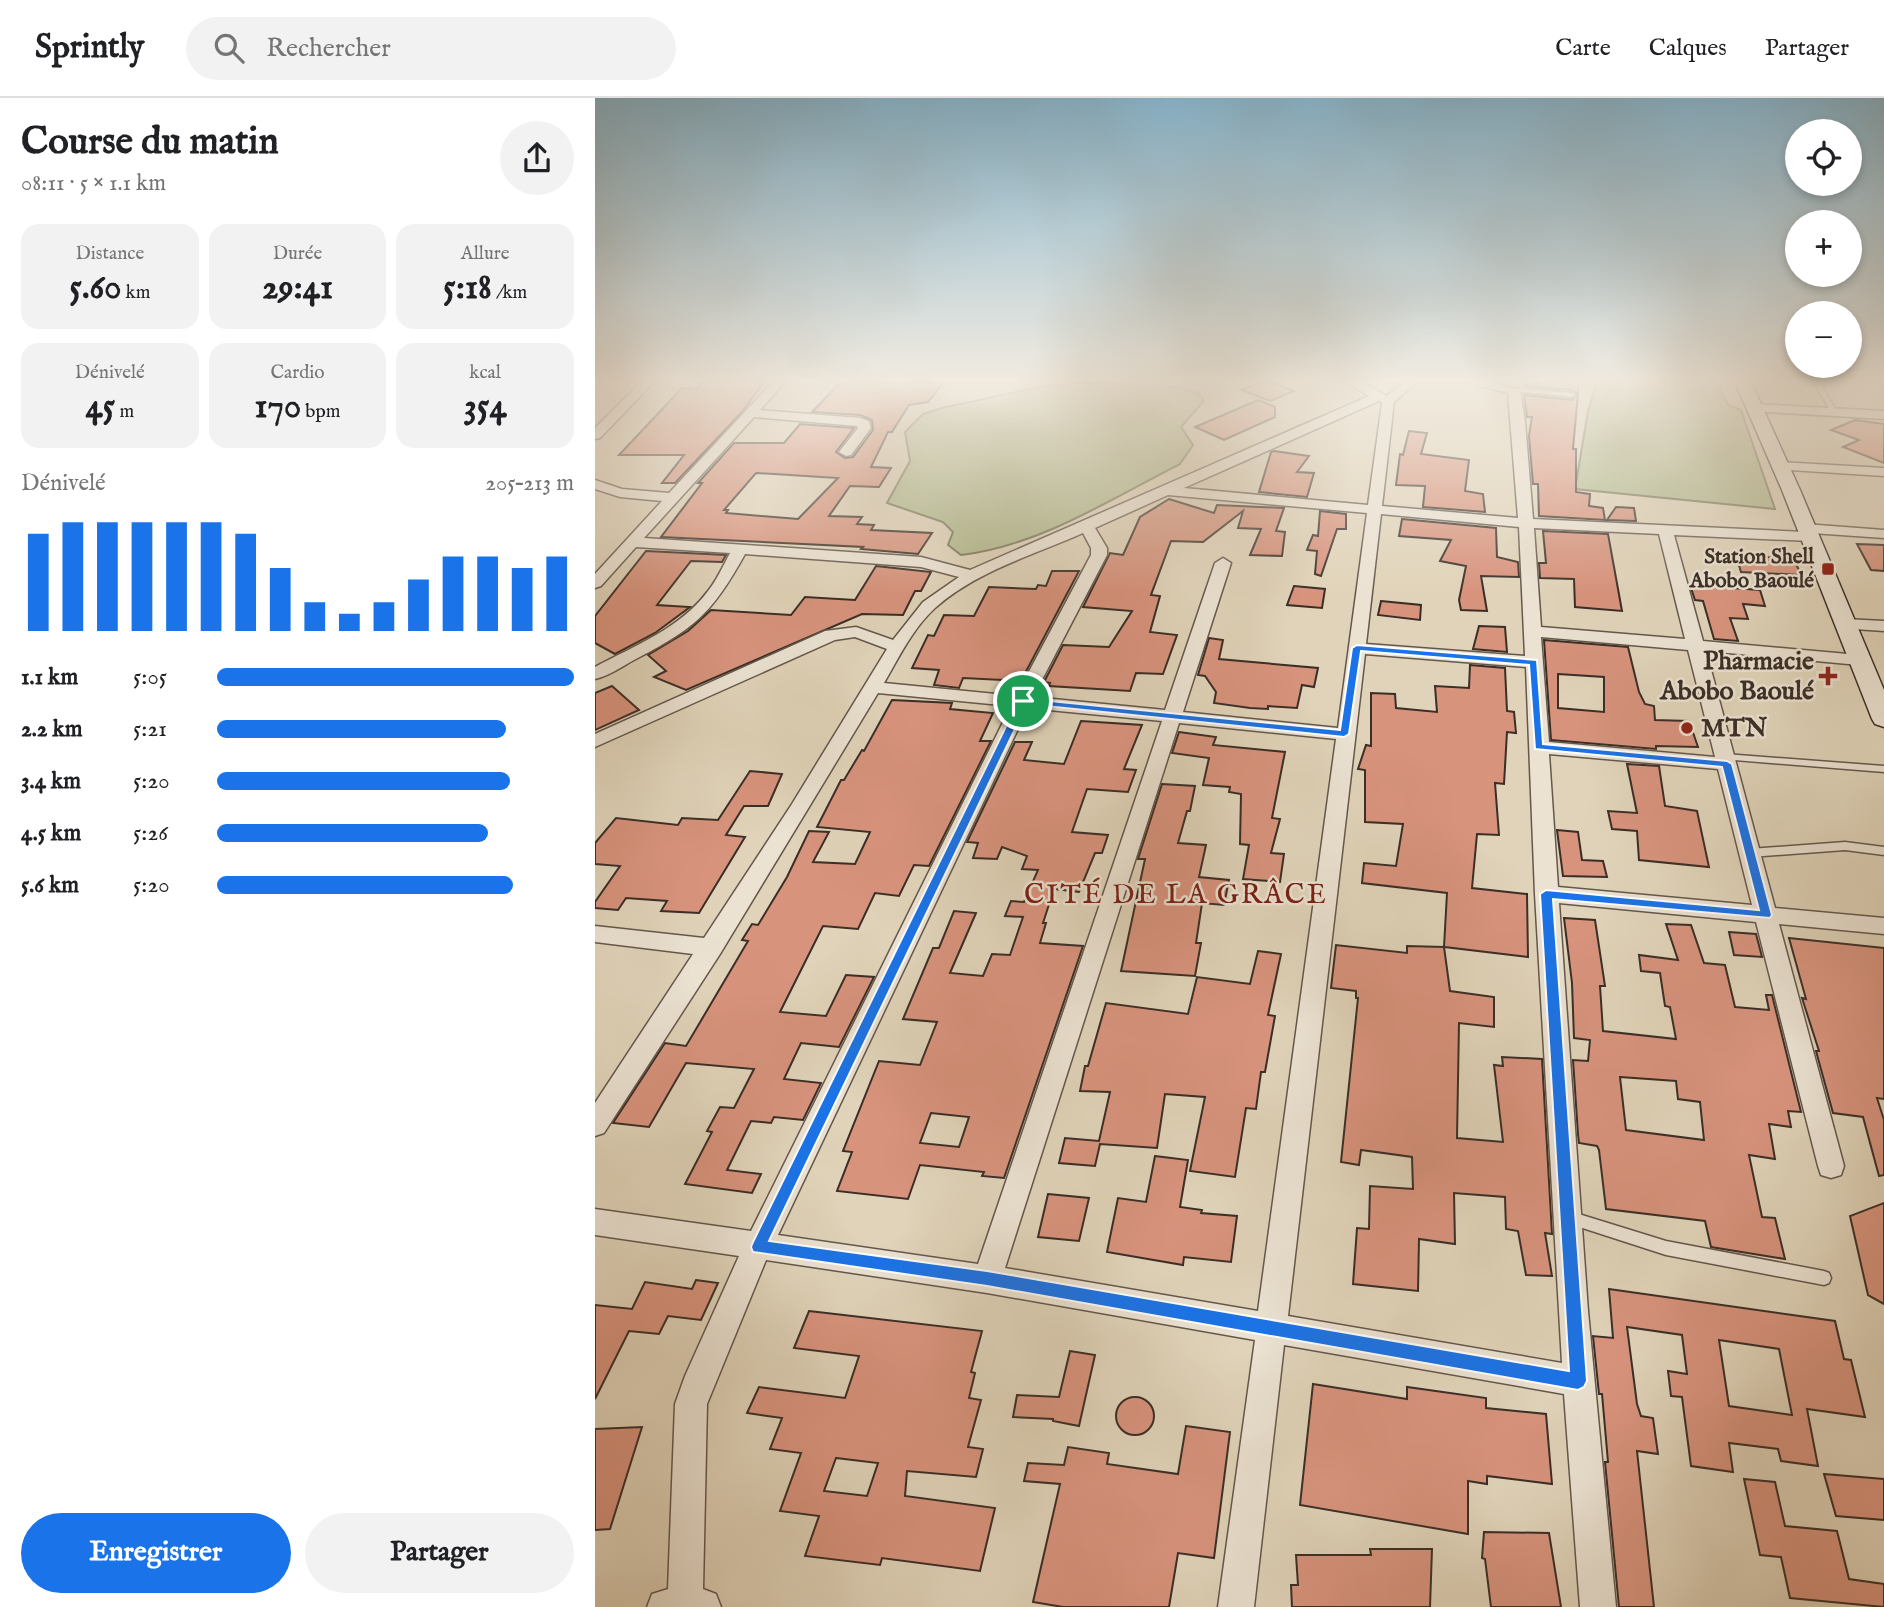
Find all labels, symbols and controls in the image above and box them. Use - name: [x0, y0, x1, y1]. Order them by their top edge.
- search box: [186, 17, 676, 80]
- text: Sprintly: [35, 27, 144, 69]
- icon: search: [210, 29, 248, 67]
- text: Rechercher: [266, 32, 391, 65]
- text: Carte: [1555, 33, 1611, 64]
- text: Calques: [1649, 33, 1727, 64]
- text: Partager: [1765, 33, 1849, 64]
- text: Course du matin: [21, 119, 279, 167]
- map controls: [1785, 119, 1862, 378]
- button: locate: [1785, 119, 1862, 196]
- button: share: [500, 121, 574, 195]
- text: 08:11 · 5 × 1.1 km: [21, 169, 166, 198]
- button: +: [1785, 210, 1862, 287]
- text: Distance: [75, 242, 144, 266]
- text: Durée: [273, 242, 322, 266]
- text: Allure: [461, 242, 510, 266]
- text: 5.60: [69, 266, 121, 311]
- text: 29:41: [262, 266, 333, 311]
- text: 5:18: [443, 266, 492, 311]
- text: km: [121, 281, 150, 305]
- text: /km: [492, 281, 527, 305]
- button: −: [1785, 301, 1862, 378]
- text: Dénivelé: [75, 361, 145, 385]
- text: Cardio: [270, 361, 325, 385]
- text: kcal: [469, 361, 501, 385]
- text: 45: [86, 385, 115, 430]
- text: 170: [255, 385, 301, 430]
- text: 354: [464, 385, 507, 430]
- text: m: [115, 400, 134, 424]
- text: bpm: [301, 400, 340, 424]
- text: Dénivelé: [21, 469, 106, 498]
- text: 205–213 m: [485, 469, 574, 498]
- place label: Station Shell Abobo Baoulé: [1689, 544, 1815, 595]
- marker: Station Shell Abobo Baoulé: [1820, 561, 1836, 577]
- place label: Pharmacie Abobo Baoulé: [1659, 645, 1814, 708]
- text: 1.1 km: [21, 663, 78, 692]
- text: 5:05: [133, 663, 167, 692]
- marker: Pharmacie Abobo Baoulé: [1820, 668, 1836, 684]
- pin: [993, 671, 1053, 731]
- icon: arrive: [1004, 682, 1042, 720]
- place label: MTN: [1701, 712, 1768, 745]
- text: 2.2 km: [21, 715, 83, 744]
- text: 5:21: [133, 715, 167, 744]
- marker: MTN: [1679, 720, 1695, 736]
- text: 3.4 km: [21, 767, 81, 796]
- text: 5:20: [133, 767, 170, 796]
- text: 4.5 km: [21, 819, 81, 848]
- text: 5:26: [133, 819, 168, 848]
- text: 5.6 km: [21, 871, 79, 900]
- text: 5:20: [133, 871, 170, 900]
- district label: CITÉ DE LA GRÂCE: [1024, 877, 1328, 913]
- button: Enregistrer: [21, 1513, 291, 1593]
- button: Partager: [305, 1513, 574, 1593]

